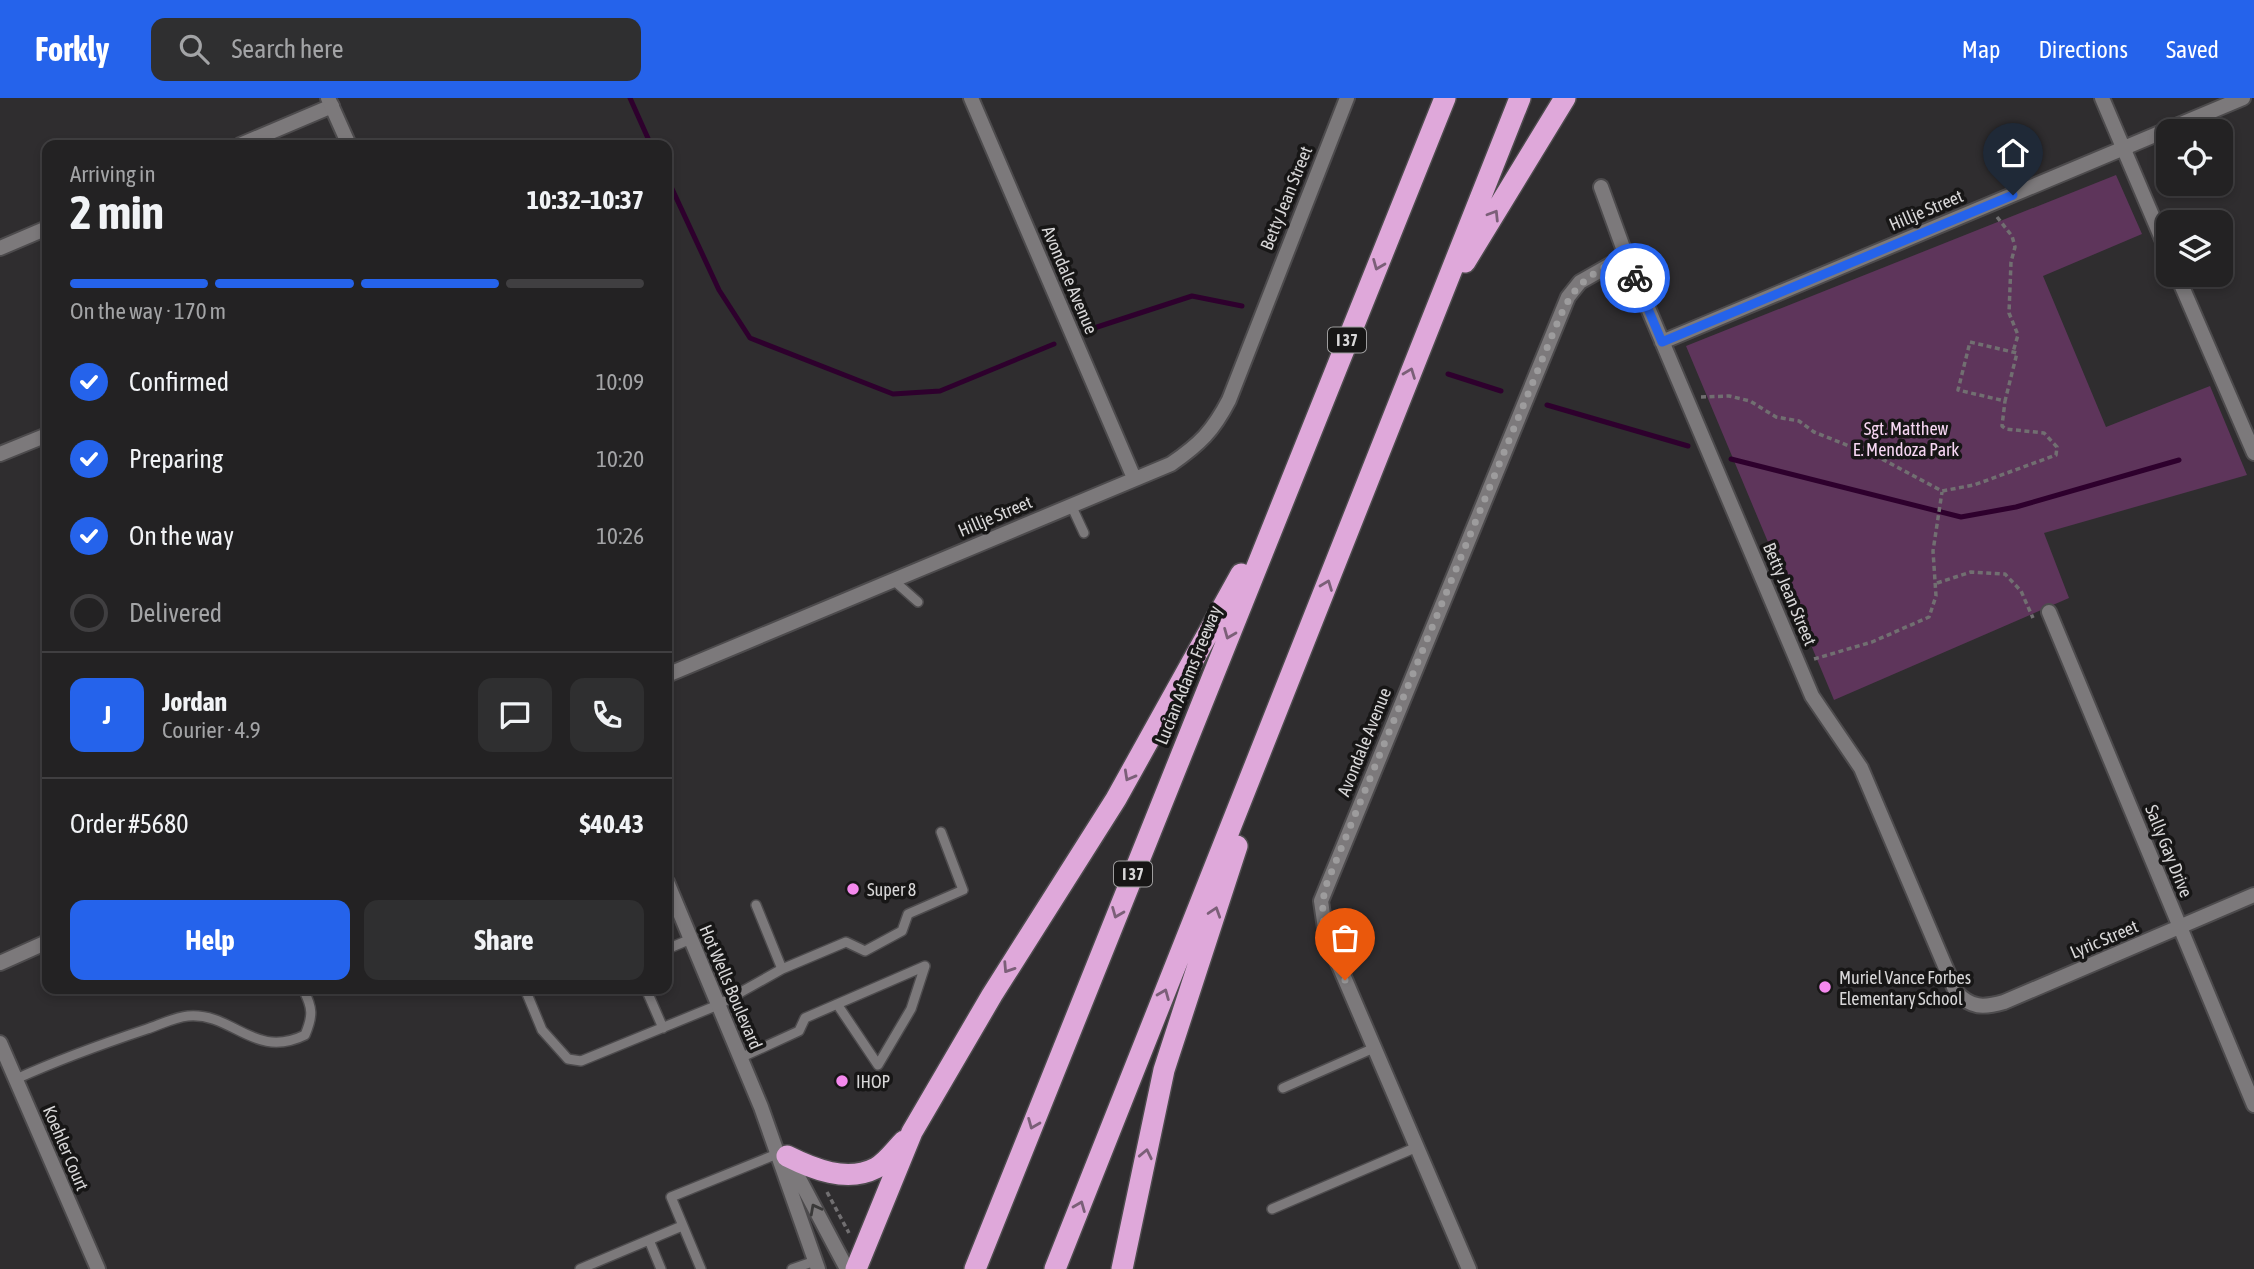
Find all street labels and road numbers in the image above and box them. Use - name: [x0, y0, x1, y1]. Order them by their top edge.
- street label: Betty Jean Street: [1256, 143, 1316, 253]
- street label: Hillje Street: [1886, 185, 1966, 235]
- street label: Avondale Avenue: [1038, 223, 1102, 337]
- road number: I 37: [1328, 328, 1366, 352]
- street label: Hillje Street: [955, 491, 1035, 541]
- street label: Betty Jean Street: [1759, 539, 1821, 649]
- street label: Lucian Adams Freeway: [1151, 602, 1225, 748]
- street label: Avondale Avenue: [1333, 685, 1395, 799]
- street label: Sally Gay Drive: [2141, 802, 2197, 900]
- road number: I 37: [1114, 862, 1152, 887]
- street label: Lyric Street: [2067, 915, 2141, 963]
- street label: Hot Wells Boulevard: [695, 922, 767, 1052]
- street label: Koehler Court: [39, 1103, 93, 1193]

